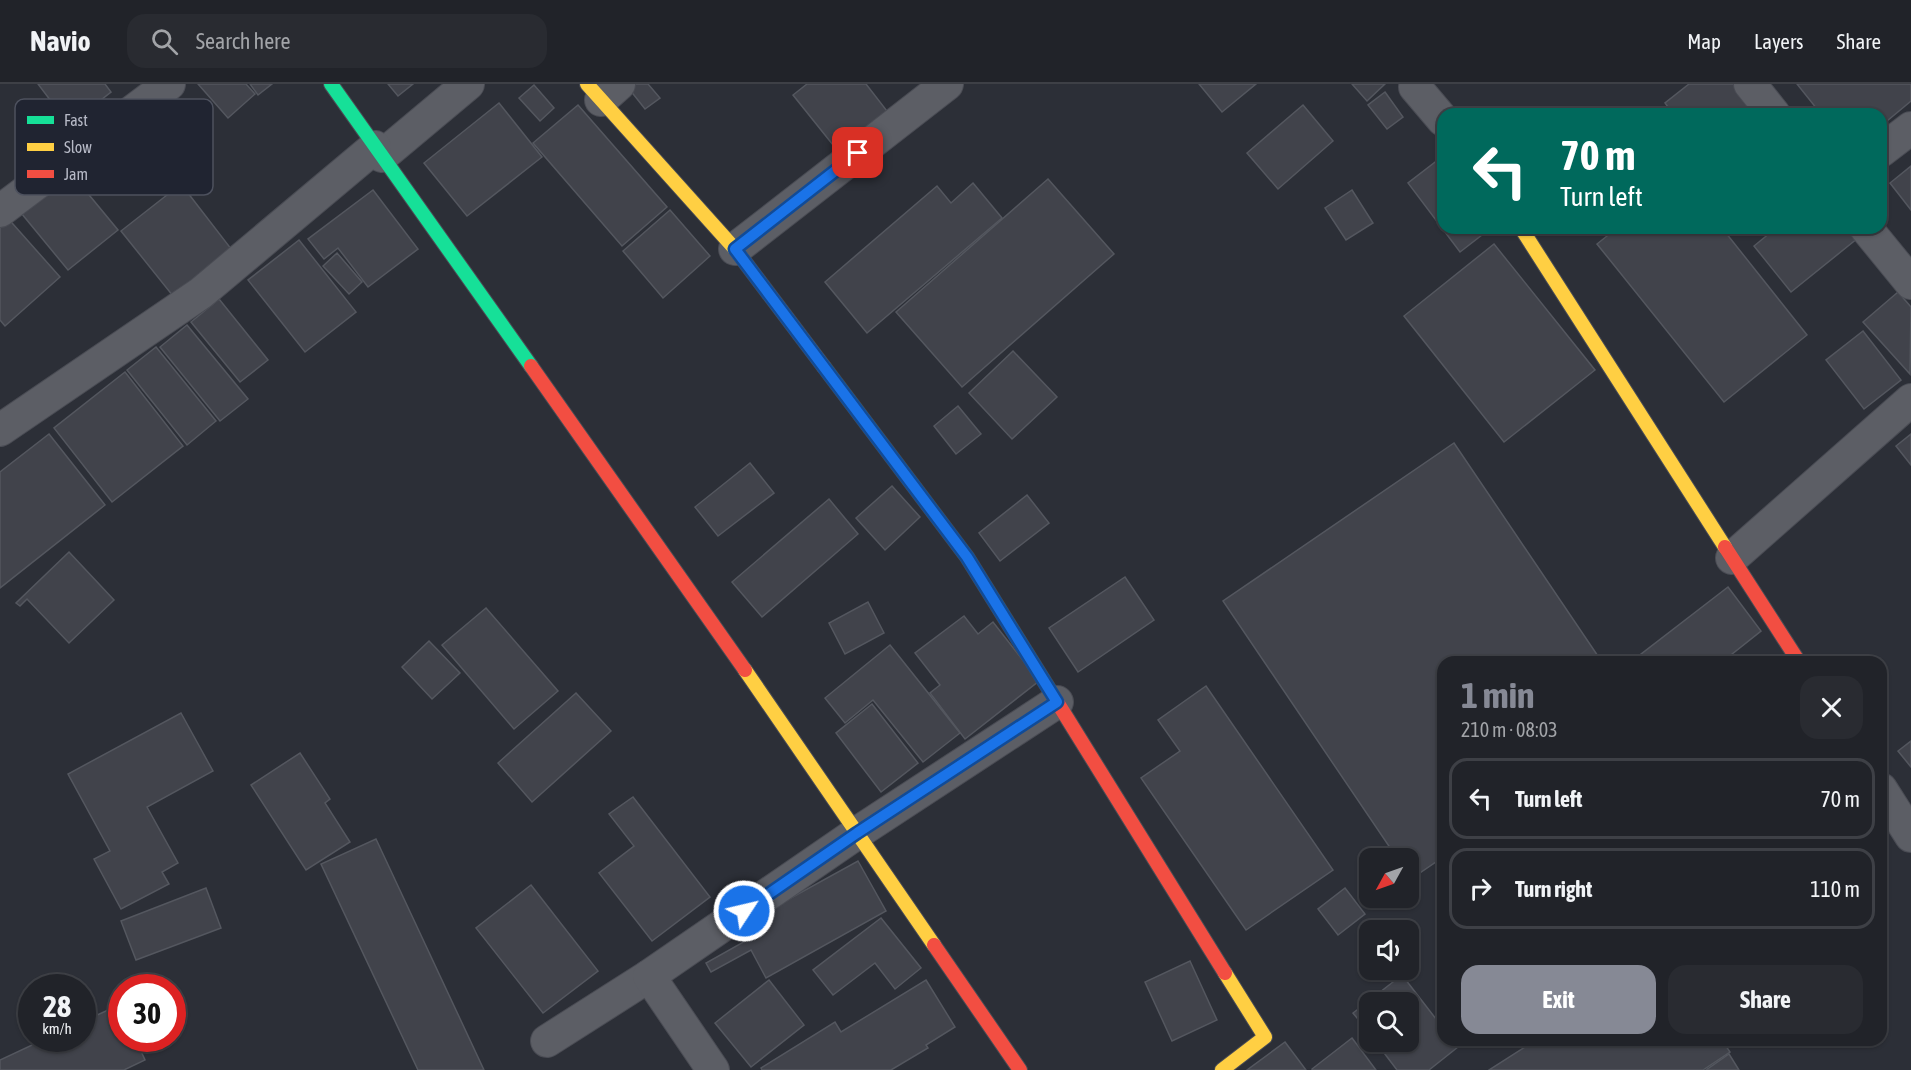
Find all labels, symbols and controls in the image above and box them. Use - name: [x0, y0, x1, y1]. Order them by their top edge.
- search box: [127, 14, 547, 68]
- text: Navio: [30, 25, 91, 57]
- icon: search: [148, 25, 181, 58]
- text: Search here: [196, 28, 291, 54]
- text: Map: [1687, 29, 1721, 53]
- text: Layers: [1754, 29, 1804, 53]
- text: Share: [1837, 29, 1881, 53]
- legend: [15, 99, 213, 195]
- text: Fast: [64, 111, 88, 129]
- pin: [832, 127, 883, 178]
- text: 70 m: [1560, 131, 1635, 179]
- icon: left: [1461, 132, 1539, 210]
- icon: arrive: [841, 136, 874, 169]
- text: Slow: [64, 138, 92, 156]
- text: Jam: [64, 165, 88, 183]
- text: Turn left: [1560, 181, 1643, 212]
- text: 1 min: [1461, 674, 1535, 716]
- button: close: [1800, 676, 1863, 739]
- text: 210 m · 08:03: [1461, 718, 1558, 741]
- icon: left: [1464, 782, 1497, 815]
- text: Turn left: [1515, 786, 1582, 812]
- text: 70 m: [1820, 786, 1860, 812]
- north arrow: [1359, 848, 1419, 908]
- map controls: [1359, 848, 1419, 1052]
- icon: right: [1464, 872, 1497, 905]
- text: Turn right: [1515, 876, 1592, 902]
- text: 110 m: [1810, 876, 1860, 902]
- position arrow: [712, 879, 776, 943]
- button: sound: [1359, 920, 1419, 980]
- button: Exit: [1461, 965, 1656, 1034]
- button: Share: [1668, 965, 1863, 1034]
- speed limit sign: 30: [108, 974, 186, 1052]
- text: 28: [43, 989, 71, 1023]
- button: search: [1359, 992, 1419, 1052]
- text: km/h: [42, 1020, 72, 1037]

